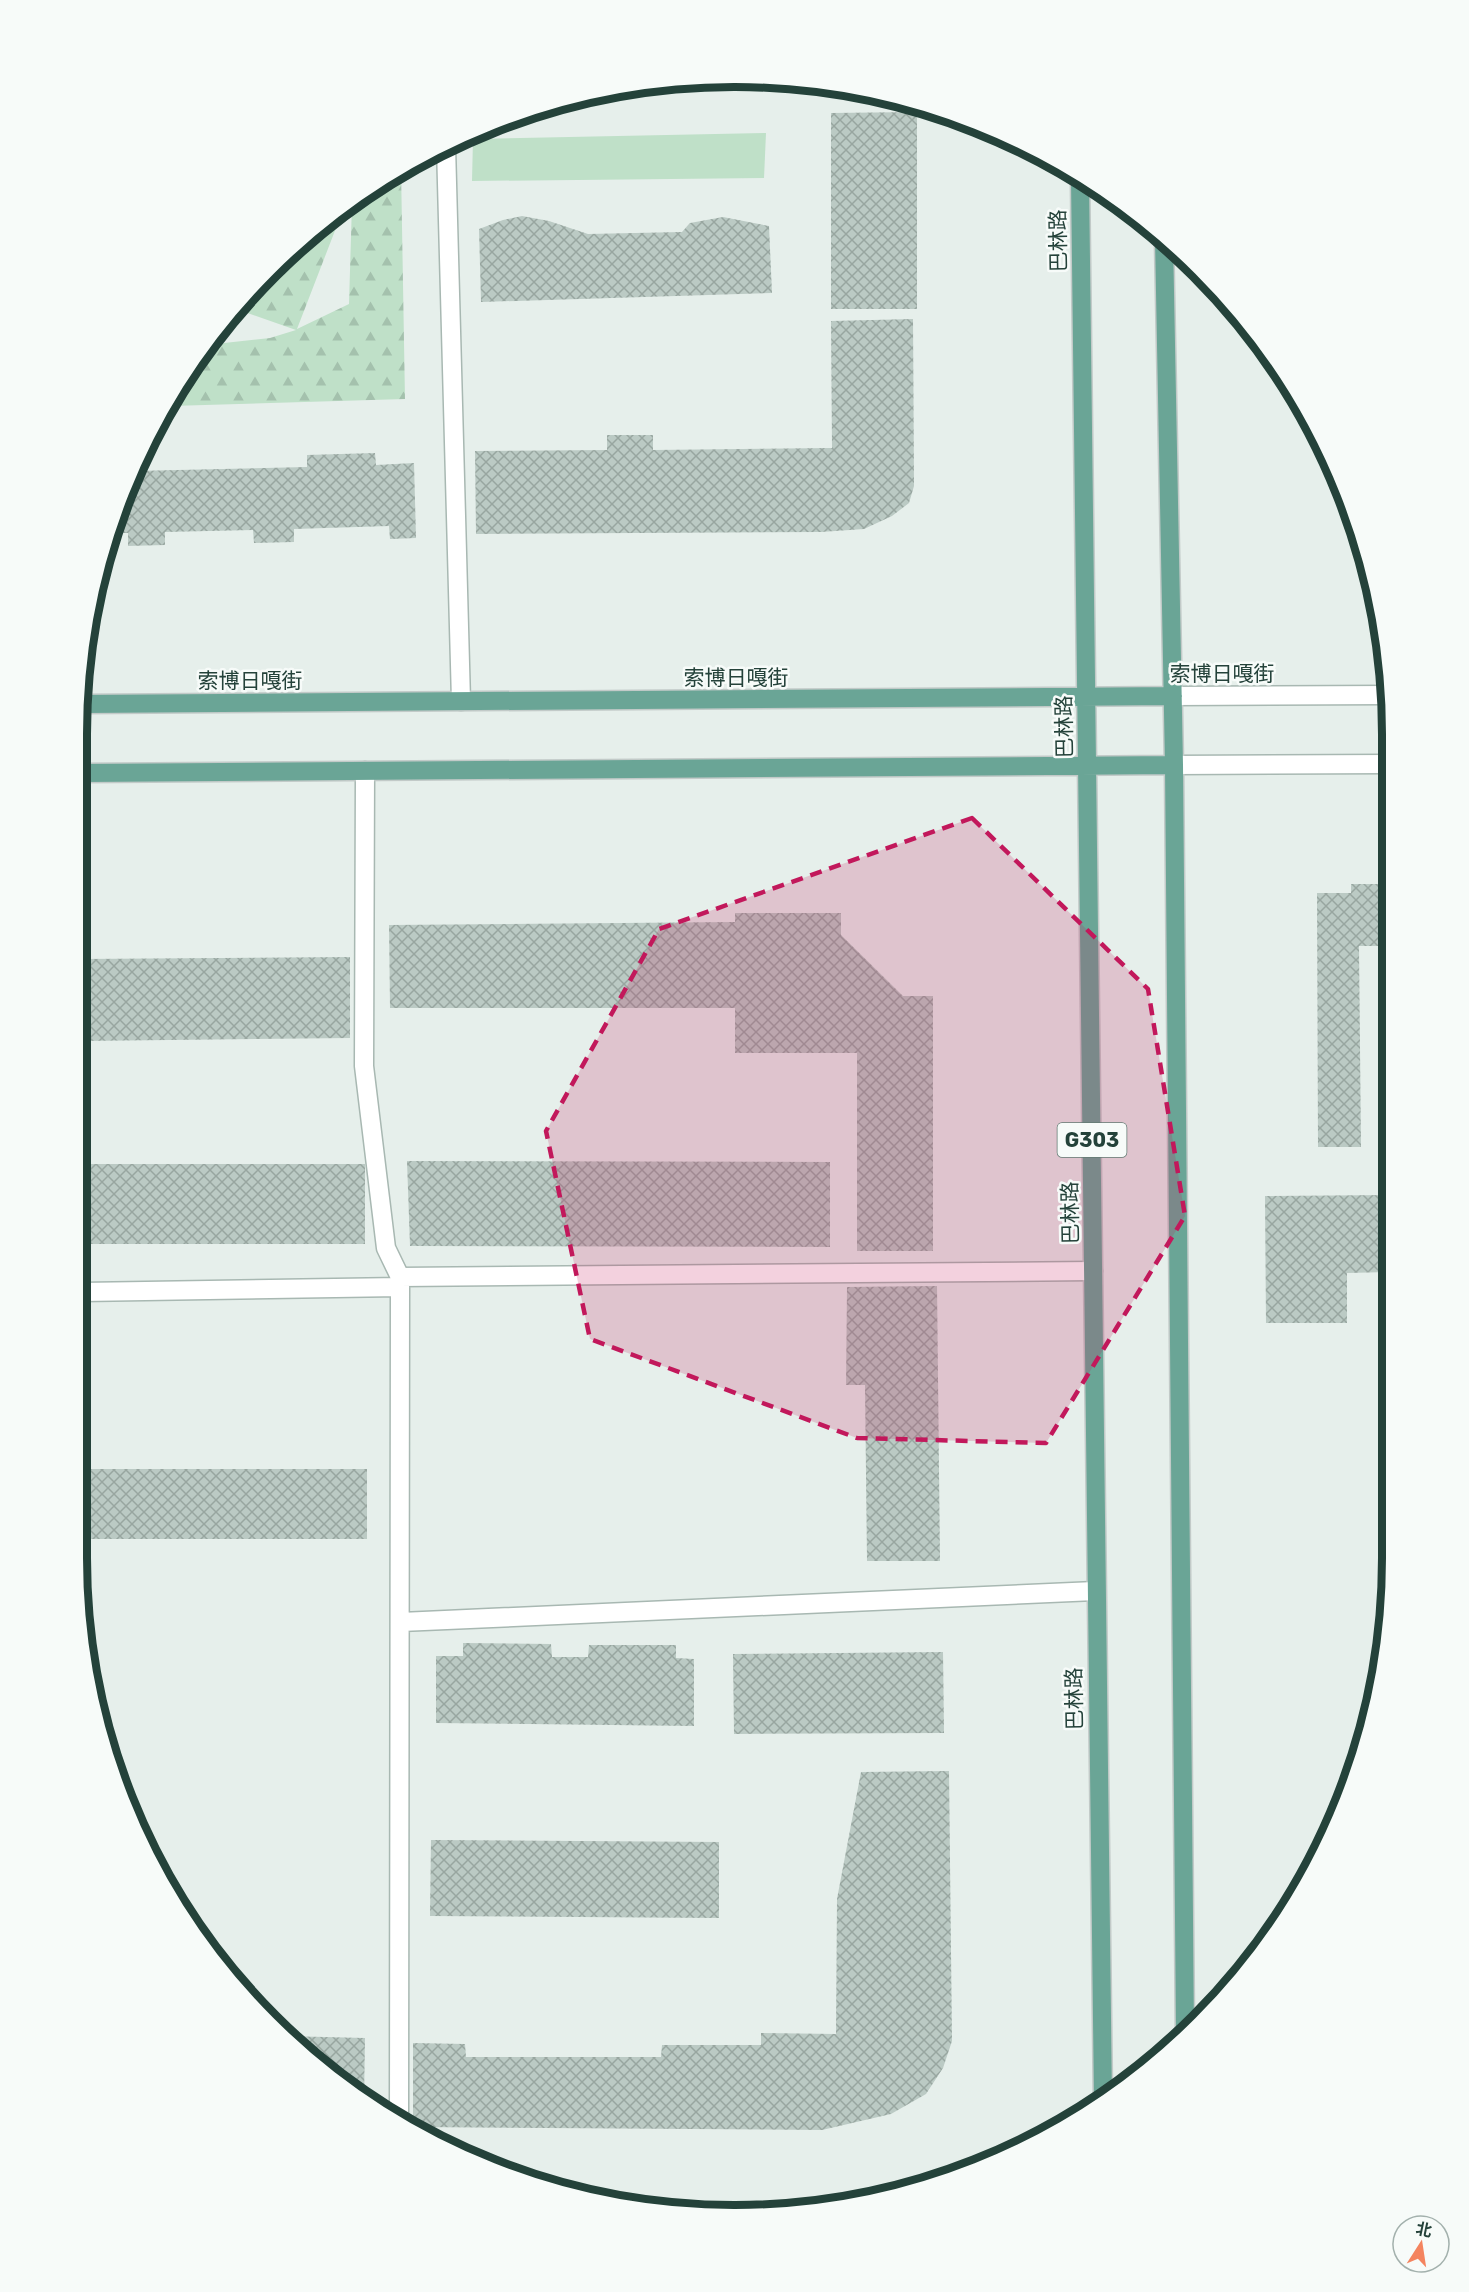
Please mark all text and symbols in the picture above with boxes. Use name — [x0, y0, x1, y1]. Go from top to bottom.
street label: 巴林路 — [1045, 209, 1071, 273]
street label: 索博日嘎街 — [1170, 661, 1275, 686]
street label: 索博日嘎街 — [684, 665, 789, 690]
street label: 索博日嘎街 — [198, 668, 303, 693]
street label: 巴林路 — [1051, 695, 1077, 759]
road number: G303 — [1058, 1123, 1126, 1157]
street label: 巴林路 — [1057, 1181, 1083, 1245]
street label: 巴林路 — [1061, 1667, 1087, 1731]
north arrow — [1391, 2214, 1451, 2274]
text: 北 — [1414, 2219, 1434, 2241]

